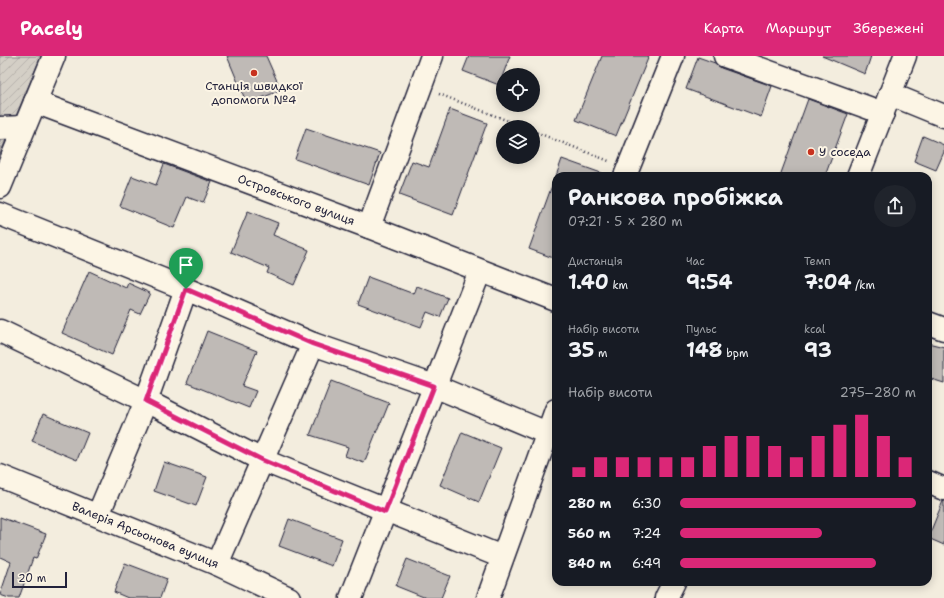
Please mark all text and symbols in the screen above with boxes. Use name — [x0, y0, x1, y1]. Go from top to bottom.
text: Pacely — [20, 16, 83, 41]
text: Карта — [704, 19, 744, 37]
text: Маршрут — [766, 19, 831, 37]
text: Збережені — [853, 19, 924, 37]
marker: Станція швидкої допомоги №4 — [249, 68, 259, 78]
map controls — [496, 68, 540, 164]
button: locate — [496, 68, 540, 112]
place label: Станція швидкої допомоги №4 — [205, 78, 303, 108]
button: layers — [496, 120, 540, 164]
place label: У соседа — [819, 144, 871, 160]
marker: У соседа — [806, 147, 816, 157]
street label: Островського вулиця — [235, 171, 357, 229]
text: Ранкова пробіжка — [568, 183, 783, 212]
button: share — [874, 185, 916, 227]
text: 07:21 · 5 × 280 m — [568, 213, 683, 230]
pin — [169, 248, 203, 289]
icon: arrive — [175, 254, 197, 276]
text: Дистанція — [568, 254, 623, 269]
text: Час — [686, 254, 705, 269]
text: Темп — [804, 254, 831, 269]
text: 1.40 — [568, 269, 609, 295]
text: 9:54 — [686, 269, 732, 295]
text: 7:04 — [804, 269, 852, 295]
text: km — [609, 278, 628, 293]
text: /km — [852, 278, 875, 293]
text: Набір висоти — [568, 322, 640, 337]
text: Пульс — [686, 322, 717, 337]
text: kcal — [804, 322, 825, 337]
text: 35 — [568, 337, 594, 363]
text: 148 — [686, 337, 723, 363]
text: 93 — [804, 337, 832, 363]
text: m — [594, 346, 608, 361]
text: bpm — [723, 346, 748, 361]
text: Набір висоти — [568, 384, 653, 401]
text: 275–280 m — [840, 384, 916, 401]
text: 280 m — [568, 495, 611, 512]
text: 6:30 — [632, 495, 661, 512]
street label: Валерія Арсьонова вулиця — [70, 498, 221, 572]
text: 560 m — [568, 525, 611, 542]
text: 7:24 — [632, 525, 661, 542]
text: 840 m — [568, 555, 611, 572]
text: 6:49 — [632, 555, 661, 572]
scale bar — [12, 570, 67, 589]
text: 20 m — [18, 571, 46, 586]

